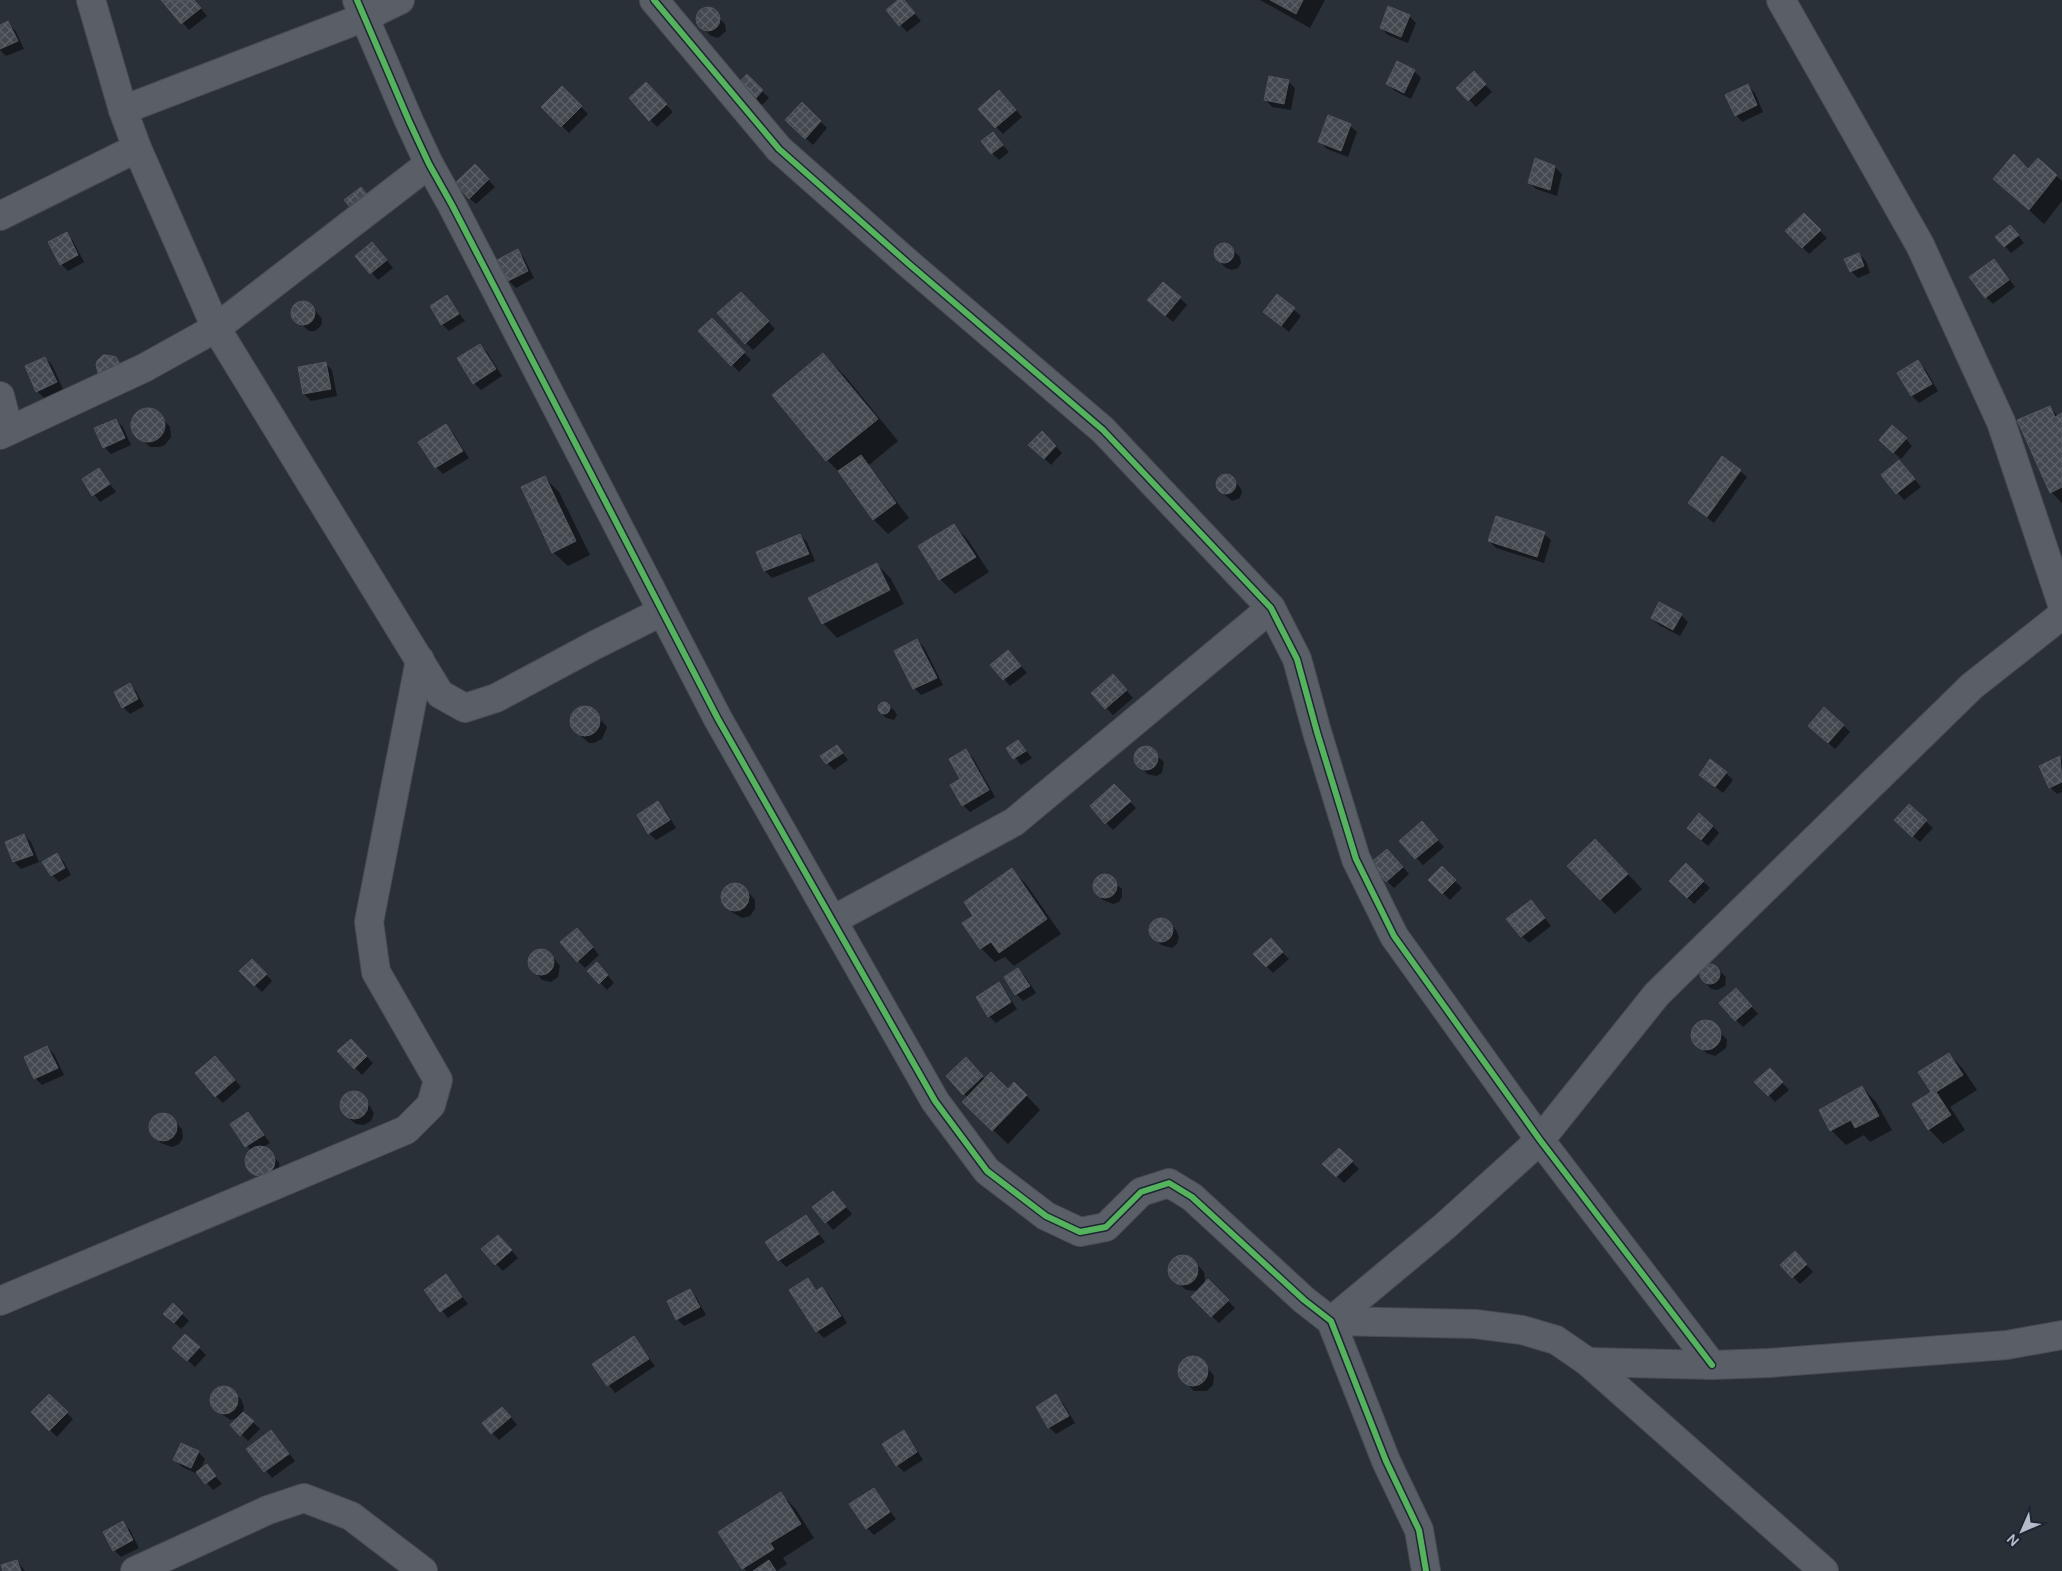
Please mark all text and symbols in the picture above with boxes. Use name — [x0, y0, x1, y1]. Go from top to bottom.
north arrow — [1997, 1506, 2047, 1556]
text: N — [2003, 1530, 2023, 1550]

